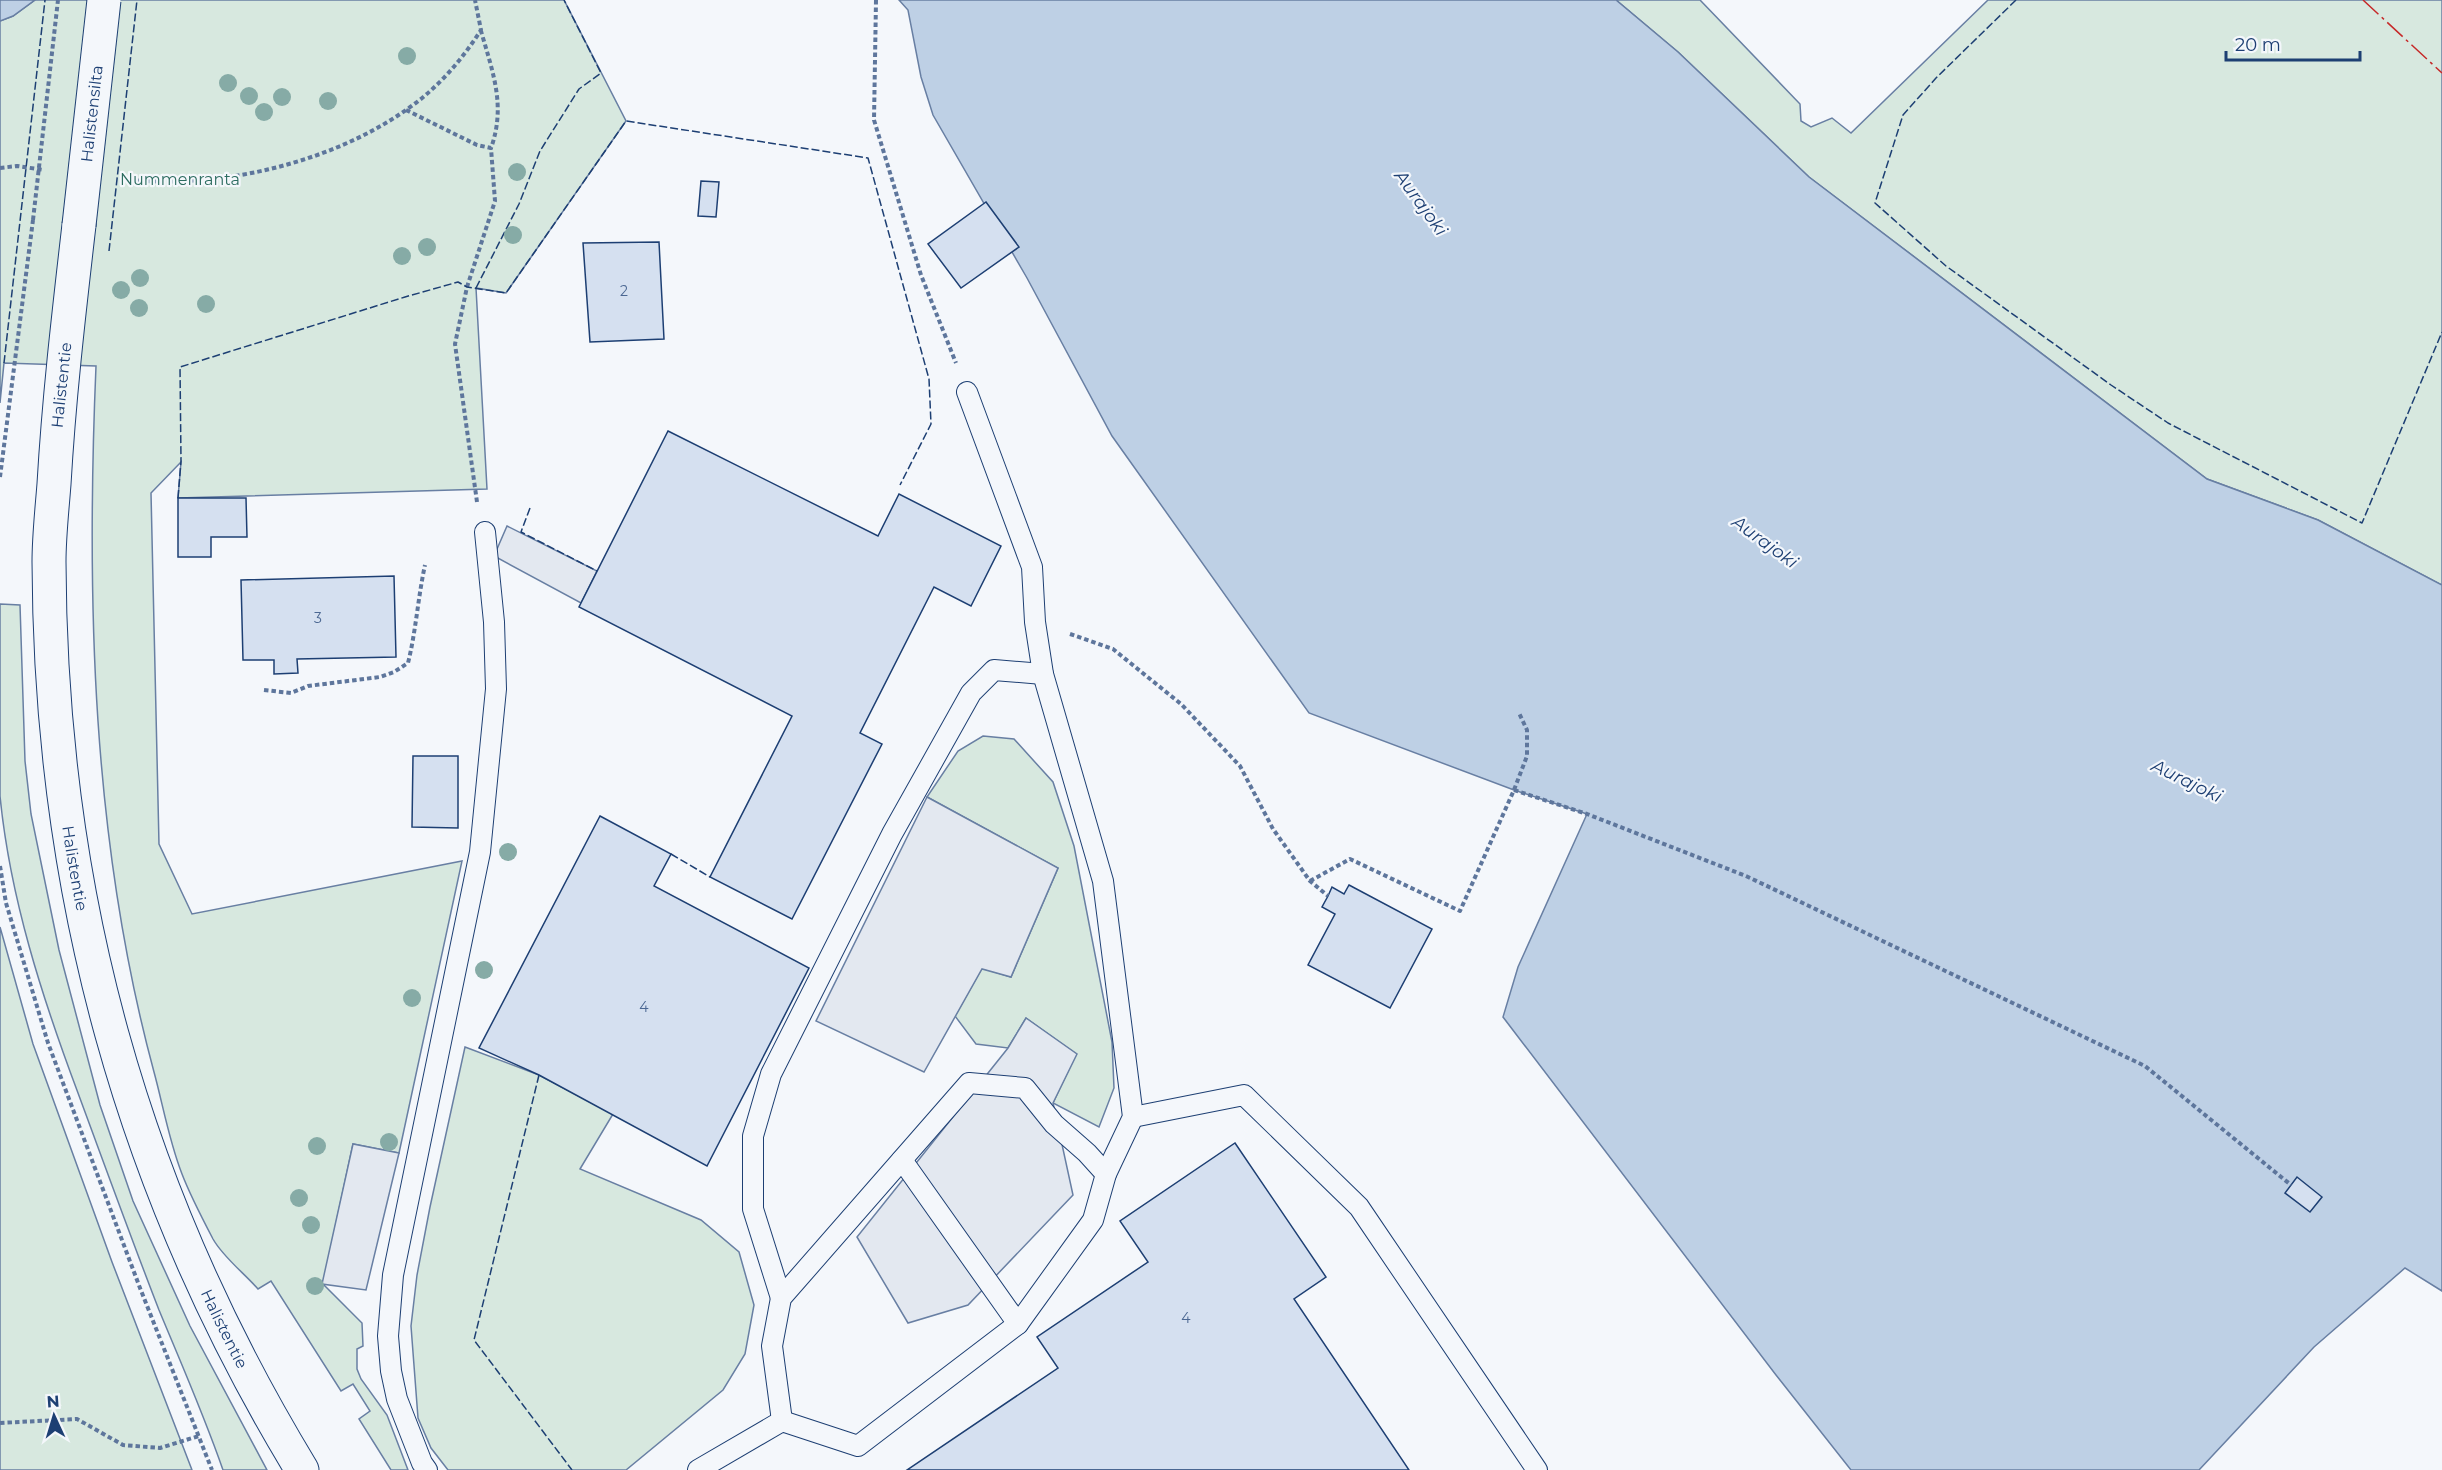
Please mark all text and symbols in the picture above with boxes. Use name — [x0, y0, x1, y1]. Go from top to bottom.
scale bar — [2226, 24, 2360, 62]
text: 20 m — [2235, 34, 2281, 56]
street label: Halistensilta — [77, 64, 107, 163]
water label: Aurajoki — [1389, 165, 1452, 240]
park label: Nummenranta — [120, 170, 240, 189]
house number: 2 — [620, 282, 628, 300]
street label: Halistentie — [48, 341, 75, 429]
water label: Aurajoki — [1727, 510, 1802, 573]
house number: 3 — [314, 609, 322, 627]
water label: Aurajoki — [2147, 754, 2226, 808]
street label: Halistentie — [58, 824, 91, 912]
house number: 4 — [639, 998, 649, 1016]
street label: Halistentie — [197, 1286, 252, 1372]
house number: 4 — [1181, 1309, 1191, 1327]
north arrow — [24, 1386, 84, 1446]
text: N — [46, 1392, 60, 1411]

